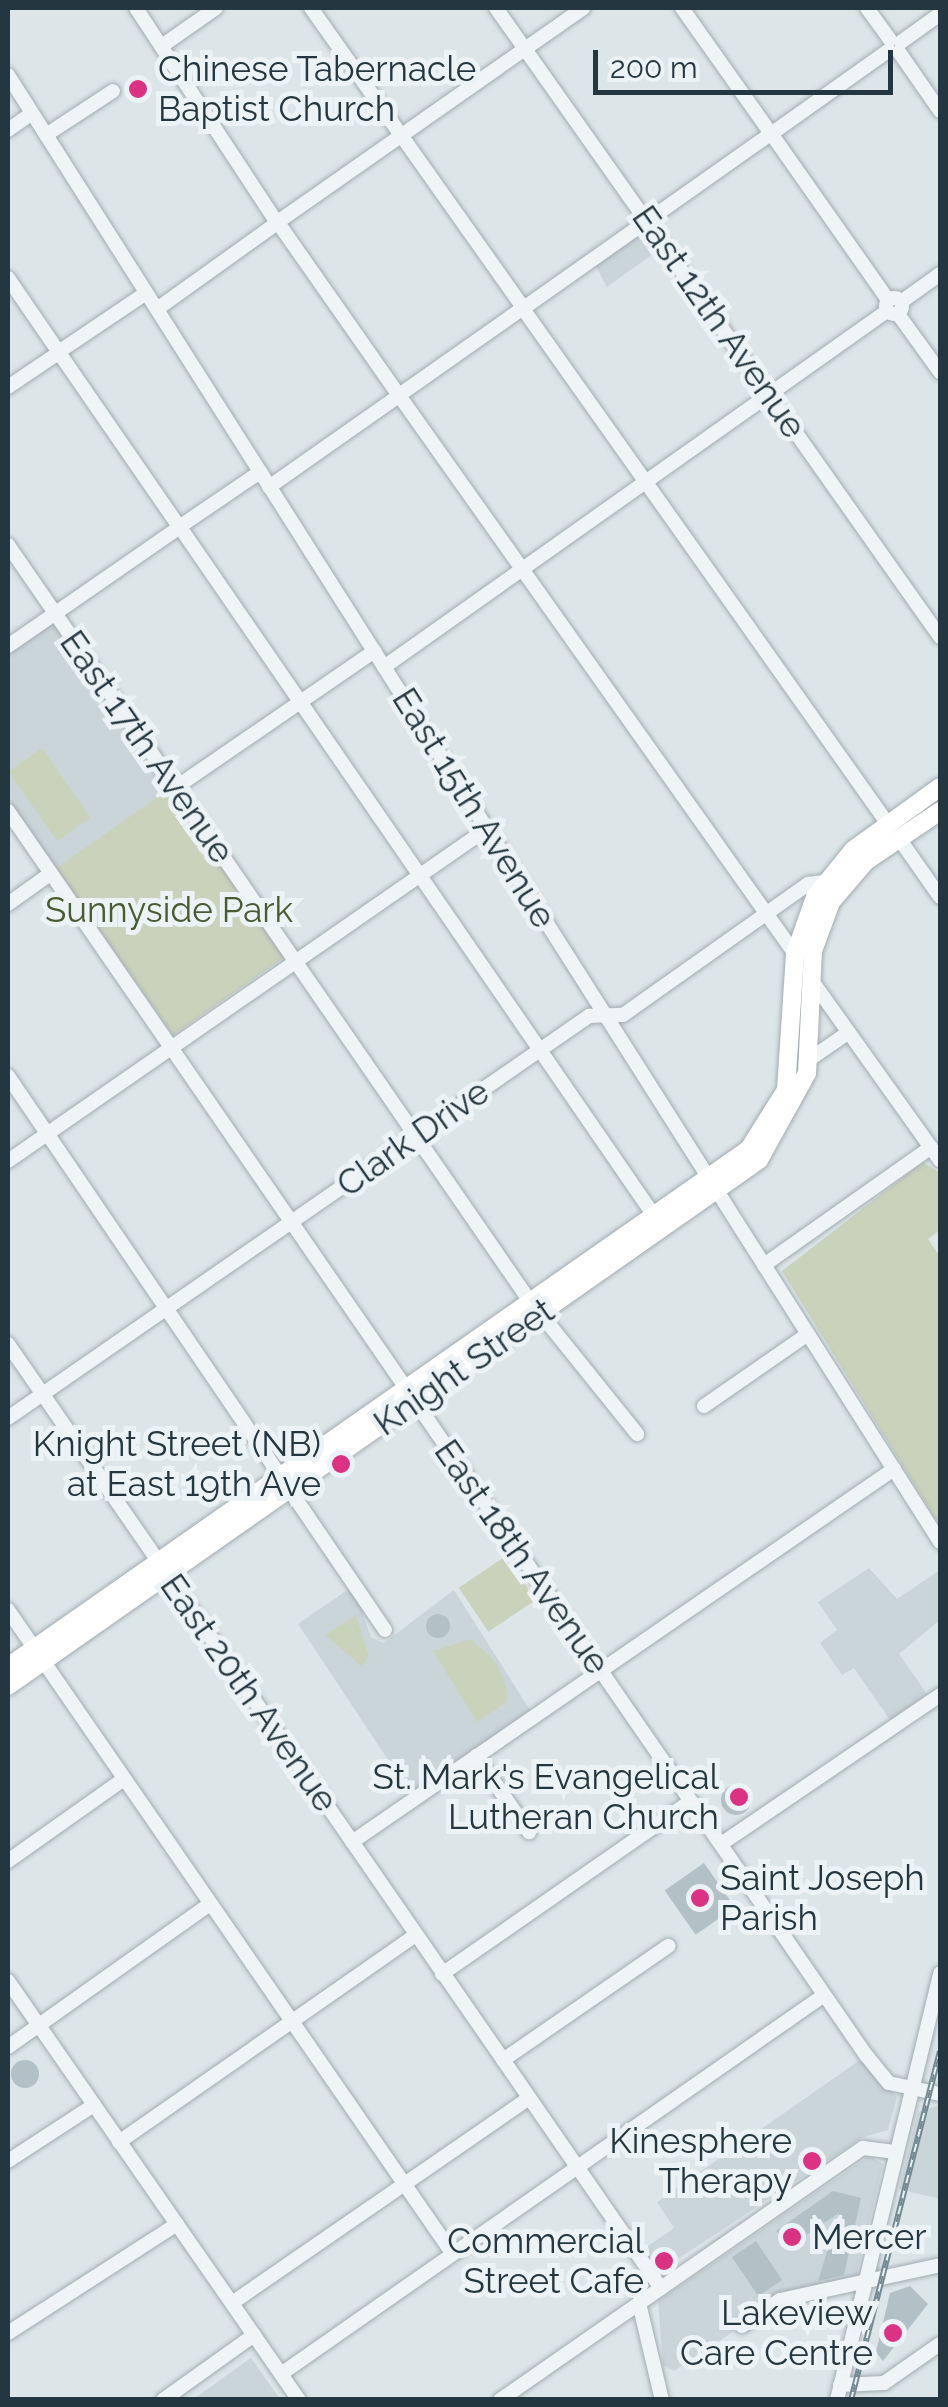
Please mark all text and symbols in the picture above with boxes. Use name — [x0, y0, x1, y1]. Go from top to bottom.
scale bar — [598, 30, 898, 92]
place label: Chinese Tabernacle Baptist Church — [158, 48, 477, 130]
text: 200 m — [610, 50, 698, 85]
marker: Chinese Tabernacle Baptist Church — [127, 78, 149, 100]
street label: East 12th Avenue — [623, 197, 815, 447]
street label: East 17th Avenue — [51, 622, 243, 872]
street label: East 15th Avenue — [383, 680, 565, 936]
park label: Sunnyside Park — [45, 889, 293, 931]
street label: Clark Drive — [329, 1070, 497, 1206]
street label: Knight Street — [366, 1290, 562, 1444]
place label: Knight Street (NB) at East 19th Ave — [33, 1423, 321, 1505]
street label: East 18th Avenue — [425, 1431, 619, 1683]
marker: Knight Street (NB) at East 19th Ave — [330, 1453, 352, 1475]
street label: East 20th Avenue — [151, 1566, 347, 1820]
place label: St. Mark's Evangelical Lutheran Church — [373, 1756, 719, 1838]
marker: St. Mark's Evangelical Lutheran Church — [728, 1786, 750, 1808]
place label: Saint Joseph Parish — [720, 1857, 926, 1939]
marker: Saint Joseph Parish — [689, 1887, 711, 1909]
place label: Kinesphere Therapy — [609, 2120, 792, 2202]
marker: Kinesphere Therapy — [801, 2150, 823, 2172]
place label: Mercer — [812, 2216, 927, 2258]
place label: Commercial Street Cafe — [447, 2220, 644, 2302]
marker: Mercer — [781, 2226, 803, 2248]
marker: Commercial Street Cafe — [653, 2250, 675, 2272]
place label: Lakeview Care Centre — [680, 2292, 873, 2374]
marker: Lakeview Care Centre — [882, 2322, 904, 2344]

